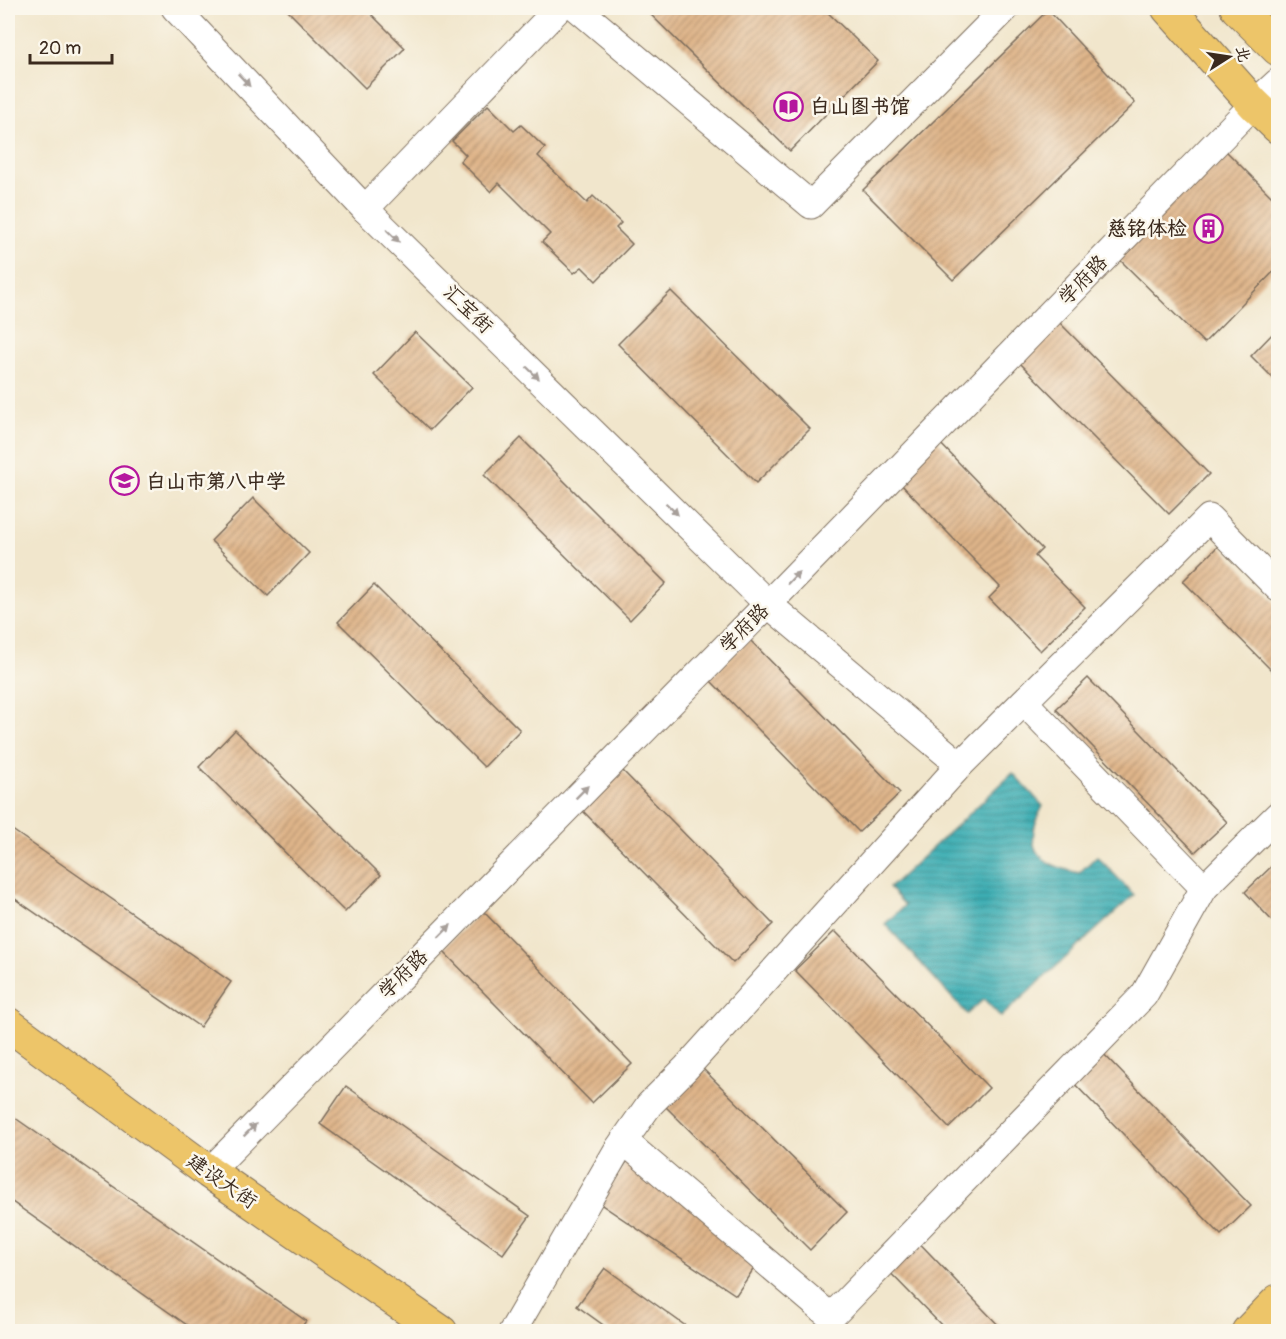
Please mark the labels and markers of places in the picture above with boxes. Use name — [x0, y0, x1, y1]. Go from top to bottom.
library icon: 白山图书馆 — [773, 90, 805, 122]
place label: 白山图书馆 — [810, 94, 910, 119]
building icon: 慈铭体检 — [1192, 212, 1224, 244]
place label: 慈铭体检 — [1107, 216, 1187, 241]
school or university icon: 白山市第八中学 — [109, 465, 141, 497]
place label: 白山市第八中学 — [146, 469, 286, 494]

